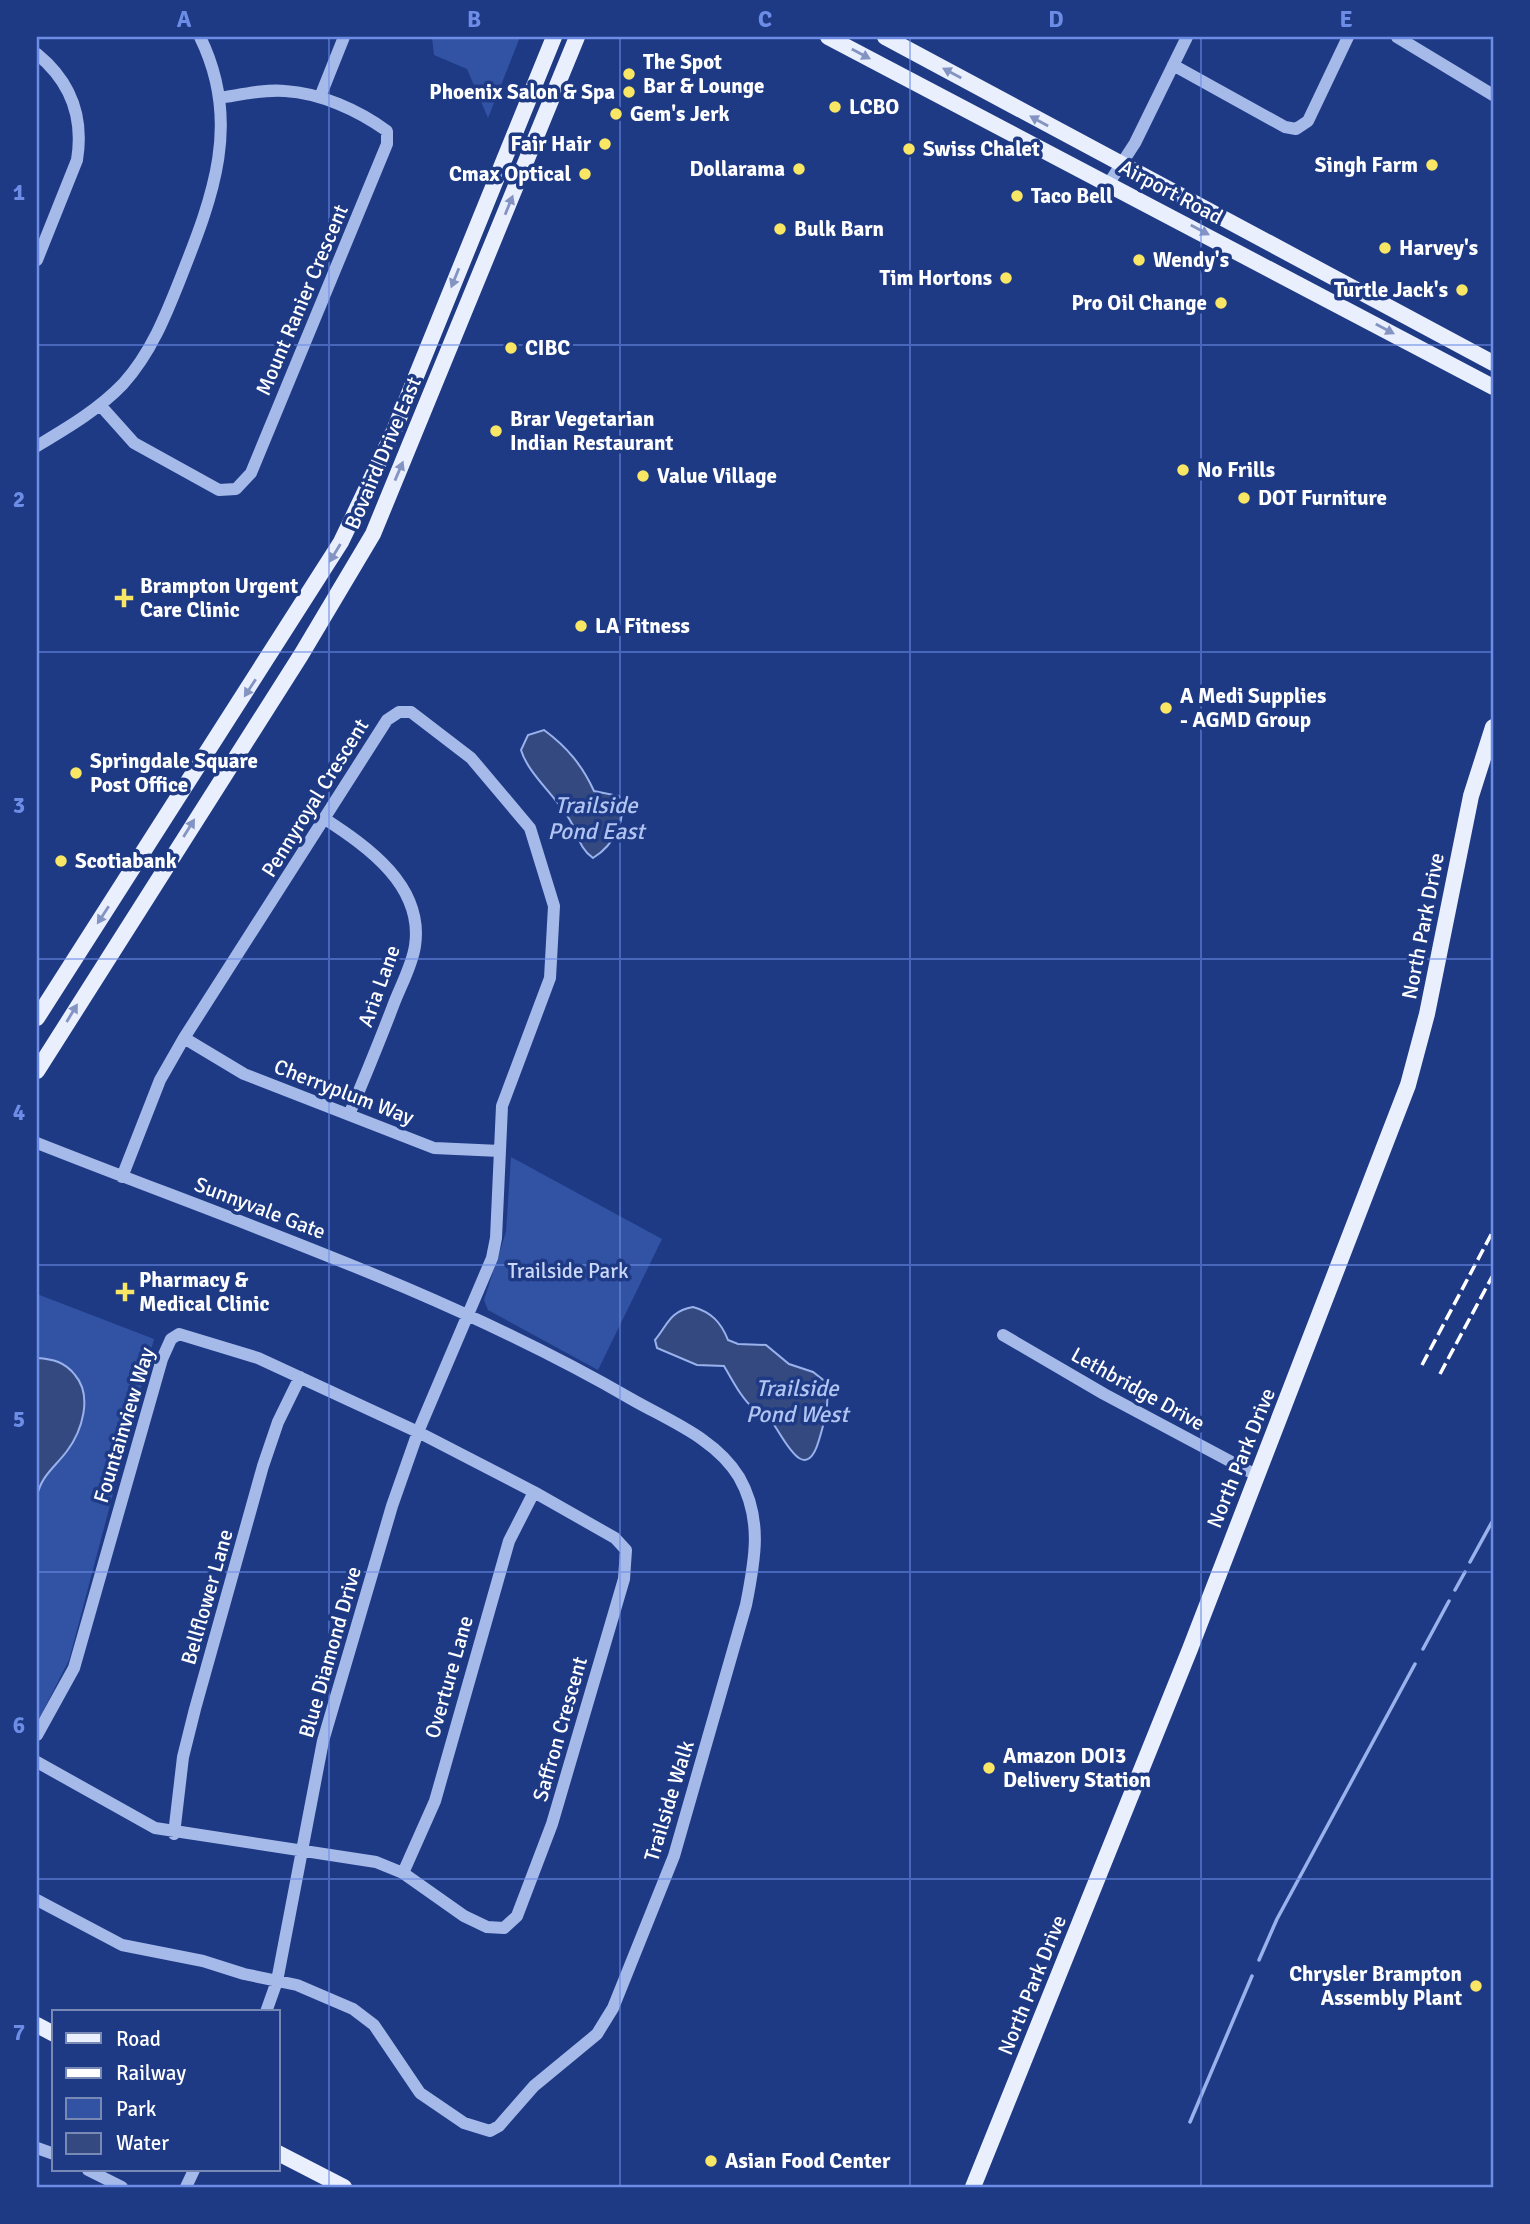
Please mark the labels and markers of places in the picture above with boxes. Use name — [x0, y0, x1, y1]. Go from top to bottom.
place label: The Spot Bar & Lounge — [643, 49, 764, 99]
marker: The Spot Bar & Lounge — [621, 66, 637, 82]
place label: Phoenix Salon & Spa — [429, 79, 615, 105]
marker: Phoenix Salon & Spa — [621, 84, 637, 100]
place label: LCBO — [849, 94, 899, 120]
marker: LCBO — [827, 99, 843, 115]
place label: Gem's Jerk — [630, 101, 730, 127]
marker: Gem's Jerk — [608, 106, 624, 122]
place label: Fair Hair — [511, 131, 592, 157]
marker: Fair Hair — [597, 136, 613, 152]
place label: Swiss Chalet — [923, 136, 1040, 162]
marker: Swiss Chalet — [901, 141, 917, 157]
place label: Singh Farm — [1315, 152, 1418, 178]
place label: Dollarama — [690, 156, 785, 182]
marker: Singh Farm — [1424, 157, 1440, 173]
place label: Cmax Optical — [449, 161, 571, 187]
marker: Dollarama — [791, 161, 807, 177]
marker: Cmax Optical — [577, 166, 593, 182]
place label: Taco Bell — [1031, 183, 1113, 209]
marker: Taco Bell — [1009, 188, 1025, 204]
place label: Bulk Barn — [794, 216, 884, 242]
marker: Bulk Barn — [772, 221, 788, 237]
place label: Harvey's — [1399, 235, 1478, 261]
marker: Harvey's — [1377, 240, 1393, 256]
place label: Wendy's — [1153, 247, 1229, 273]
marker: Wendy's — [1131, 252, 1147, 268]
place label: Tim Hortons — [879, 265, 992, 291]
marker: Tim Hortons — [998, 270, 1014, 286]
place label: Turtle Jack's — [1334, 277, 1448, 303]
marker: Turtle Jack's — [1454, 282, 1470, 298]
place label: Pro Oil Change — [1072, 290, 1207, 316]
marker: Pro Oil Change — [1213, 295, 1229, 311]
place label: CIBC — [525, 335, 570, 361]
marker: CIBC — [503, 340, 519, 356]
place label: Brar Vegetarian Indian Restaurant — [510, 406, 673, 456]
marker: Brar Vegetarian Indian Restaurant — [488, 423, 504, 439]
place label: No Frills — [1197, 457, 1275, 483]
marker: No Frills — [1175, 462, 1191, 478]
place label: Value Village — [657, 463, 777, 489]
marker: Value Village — [635, 468, 651, 484]
place label: DOT Furniture — [1258, 485, 1387, 511]
marker: DOT Furniture — [1236, 490, 1252, 506]
place label: Brampton Urgent Care Clinic — [140, 573, 298, 623]
marker: Brampton Urgent Care Clinic — [114, 588, 134, 608]
place label: LA Fitness — [595, 613, 690, 639]
marker: LA Fitness — [573, 618, 589, 634]
place label: A Medi Supplies - AGMD Group — [1180, 683, 1326, 733]
marker: A Medi Supplies - AGMD Group — [1158, 700, 1174, 716]
place label: Springdale Square Post Office — [90, 748, 258, 798]
marker: Springdale Square Post Office — [68, 765, 84, 781]
place label: Scotiabank — [75, 848, 177, 874]
marker: Scotiabank — [53, 853, 69, 869]
place label: Pharmacy & Medical Clinic — [139, 1267, 270, 1317]
marker: Pharmacy & Medical Clinic — [117, 1284, 133, 1300]
place label: Amazon DOI3 Delivery Station — [1003, 1743, 1151, 1793]
marker: Amazon DOI3 Delivery Station — [981, 1760, 997, 1776]
place label: Chrysler Brampton Assembly Plant — [1289, 1961, 1462, 2011]
marker: Chrysler Brampton Assembly Plant — [1468, 1978, 1484, 1994]
place label: Asian Food Center — [725, 2148, 891, 2174]
marker: Asian Food Center — [703, 2153, 719, 2169]

